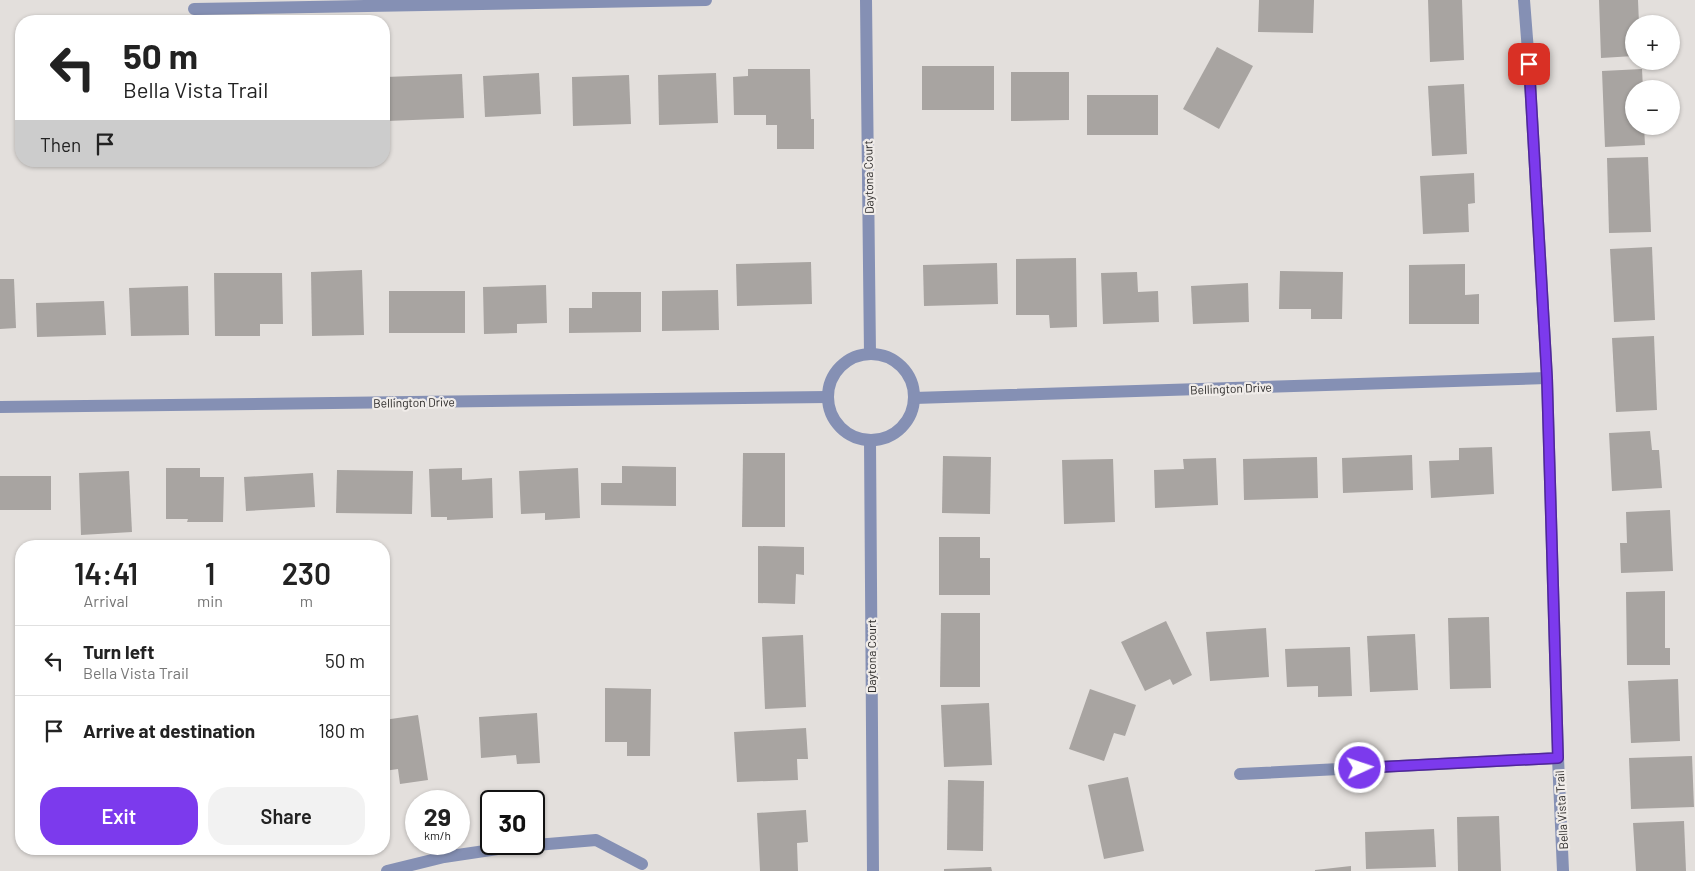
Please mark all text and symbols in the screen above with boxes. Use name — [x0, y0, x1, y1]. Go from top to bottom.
map controls — [1625, 15, 1680, 135]
button: + — [1625, 15, 1680, 70]
text: 50 m — [123, 34, 198, 76]
icon: left — [40, 35, 105, 100]
pin — [1508, 43, 1550, 85]
icon: arrive — [1515, 50, 1543, 78]
text: Bella Vista Trail — [123, 76, 268, 102]
button: − — [1625, 80, 1680, 135]
icon: arrive — [91, 130, 119, 158]
text: Then — [40, 133, 81, 156]
street label: Daytona Court — [860, 140, 876, 214]
street label: Bellington Drive — [1190, 380, 1272, 396]
street label: Bellington Drive — [373, 394, 455, 410]
text: 14:41 — [74, 555, 138, 591]
text: 1 — [205, 555, 215, 591]
text: 230 — [282, 555, 331, 591]
text: Arrival — [84, 591, 128, 610]
text: min — [197, 591, 223, 610]
text: m — [300, 591, 313, 610]
street label: Daytona Court — [864, 619, 878, 693]
text: Turn left — [83, 640, 154, 663]
icon: left — [40, 647, 68, 675]
text: 50 m — [325, 649, 365, 672]
text: Bella Vista Trail — [83, 663, 189, 682]
icon: arrive — [40, 717, 68, 745]
text: Arrive at destination — [83, 719, 255, 742]
text: 180 m — [318, 719, 365, 742]
position arrow — [1333, 741, 1385, 793]
street label: Bella Vista Trail — [1552, 770, 1570, 850]
button: Exit — [40, 787, 198, 845]
button: Share — [208, 787, 365, 845]
speed limit sign: 30 — [480, 790, 545, 855]
text: 29 — [424, 801, 451, 831]
text: km/h — [424, 828, 451, 842]

